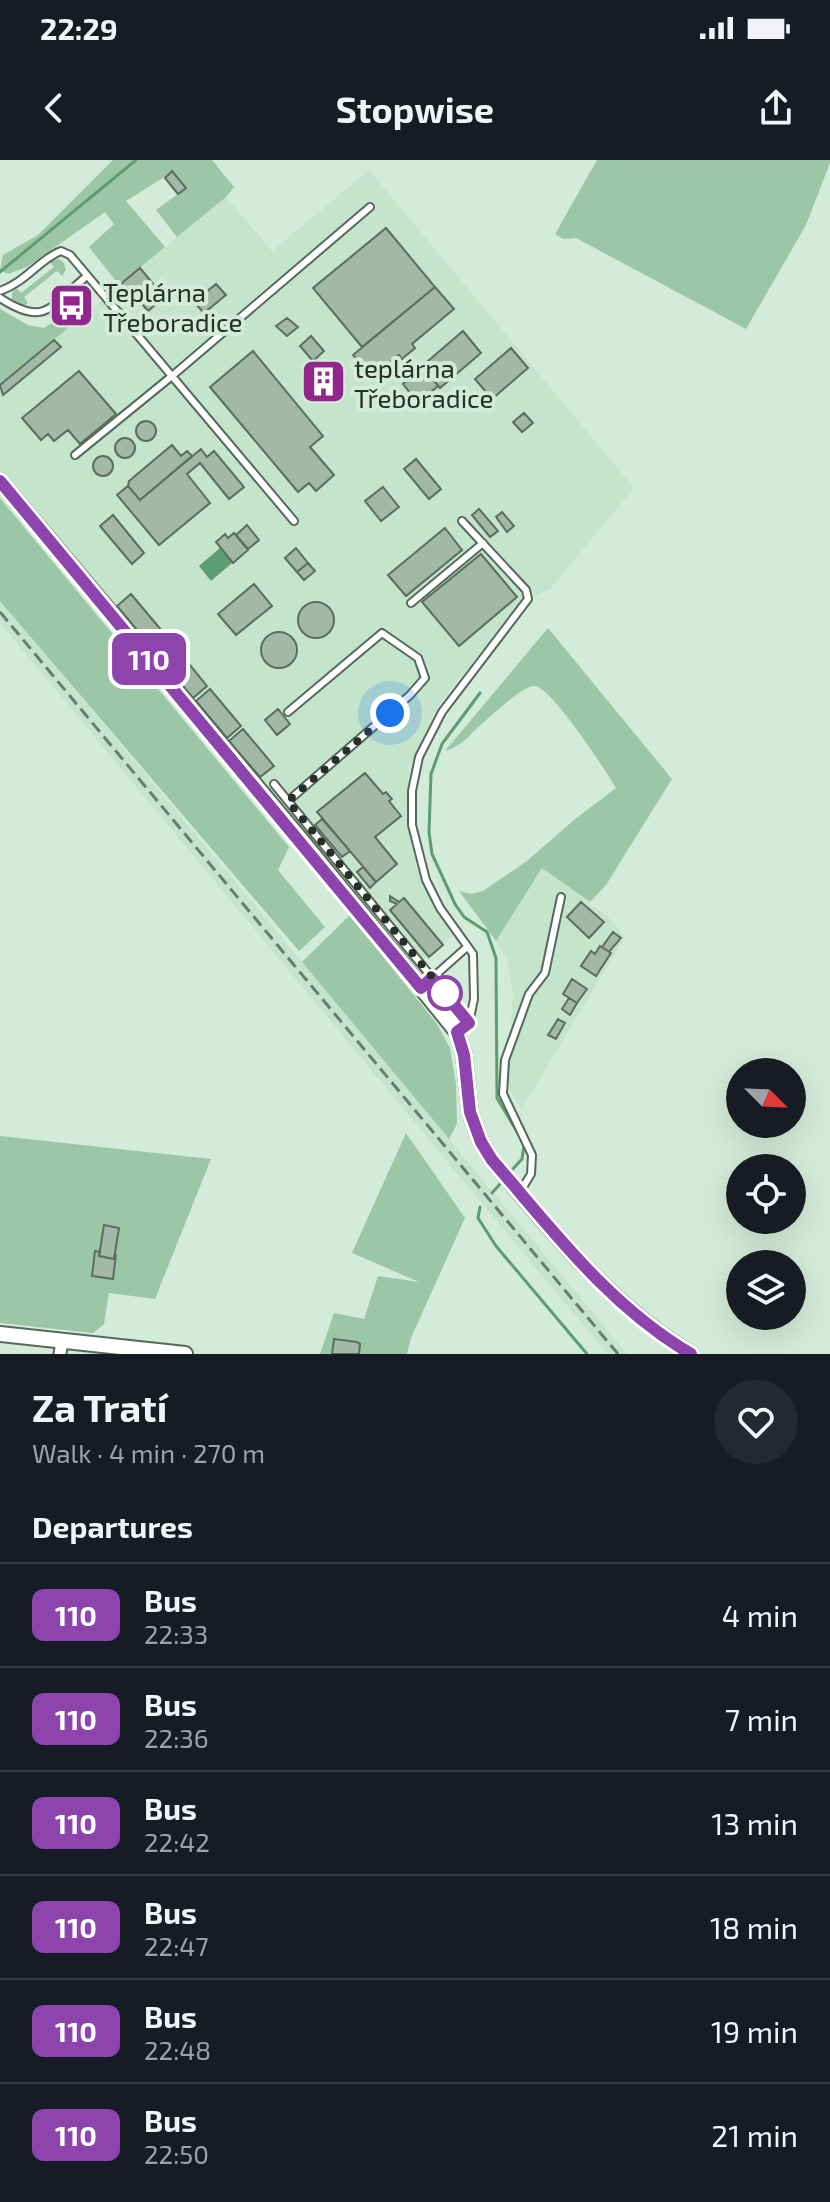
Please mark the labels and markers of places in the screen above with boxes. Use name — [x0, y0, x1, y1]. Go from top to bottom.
place label: Teplárna Třeboradice — [103, 276, 243, 337]
bus stop icon: Teplárna Třeboradice — [48, 282, 96, 330]
place label: teplárna Třeboradice — [354, 352, 494, 413]
building icon: teplárna Třeboradice — [299, 358, 347, 406]
unlabelled marker — [428, 976, 462, 1010]

